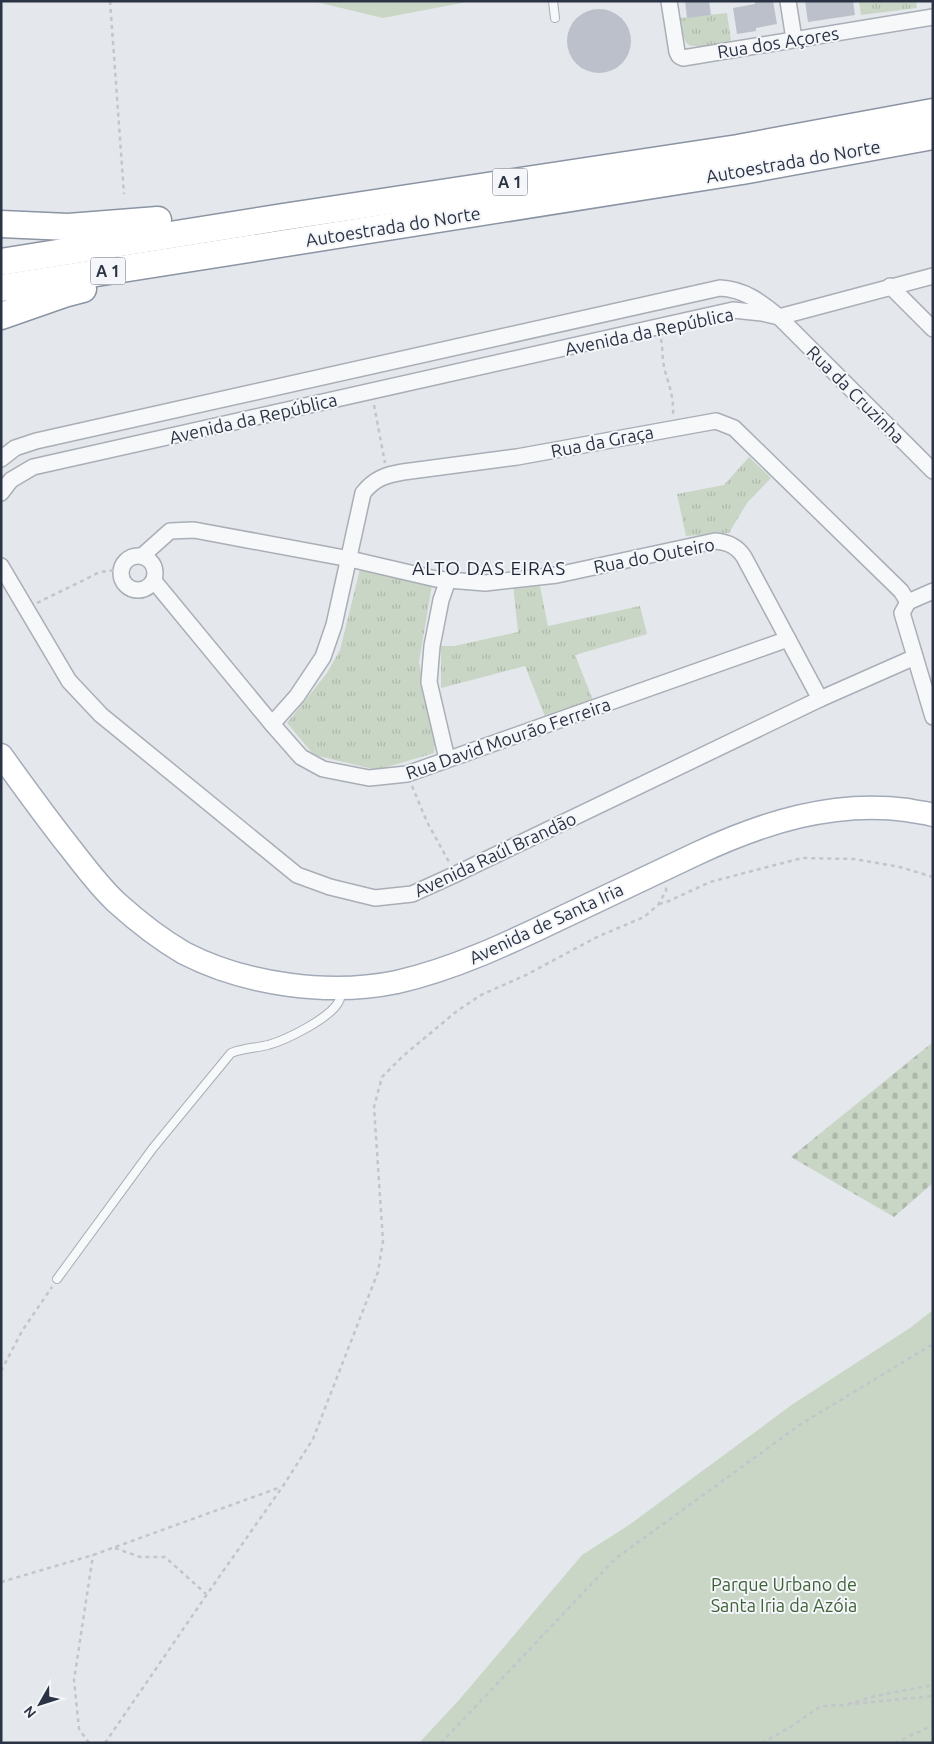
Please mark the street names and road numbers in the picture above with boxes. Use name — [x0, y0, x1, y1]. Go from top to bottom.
street label: Rua dos Açores — [716, 22, 840, 61]
street label: Autoestrada do Norte — [704, 136, 882, 186]
road number: A 1 — [492, 168, 528, 196]
street label: Autoestrada do Norte — [304, 202, 482, 250]
road number: A 1 — [90, 258, 126, 284]
street label: Avenida da República — [563, 303, 735, 359]
street label: Rua da Cruzinha — [803, 341, 909, 447]
street label: Avenida da República — [167, 389, 339, 447]
street label: Rua da Graça — [549, 421, 655, 461]
street label: Rua do Outeiro — [592, 533, 716, 577]
street label: Rua David Mourão Ferreira — [403, 694, 613, 782]
street label: Avenida Raúl Brandão — [411, 808, 579, 900]
street label: Avenida de Santa Iria — [466, 878, 626, 968]

